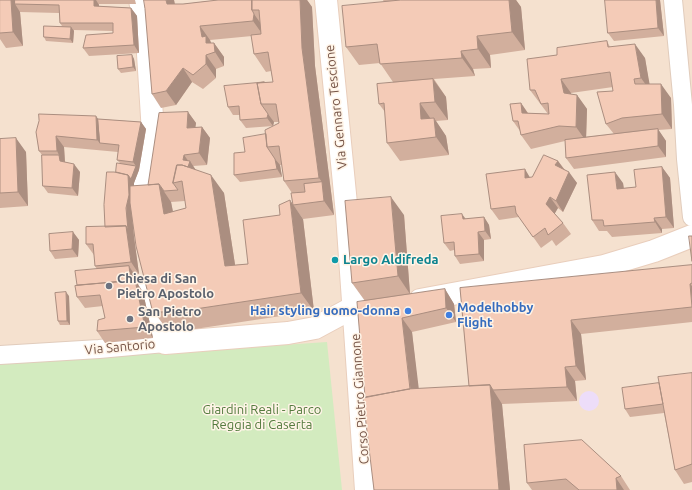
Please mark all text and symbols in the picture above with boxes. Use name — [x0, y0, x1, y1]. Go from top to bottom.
street label: Via Gennaro Tescione — [322, 44, 350, 170]
place label: Largo Aldifreda — [343, 252, 439, 268]
marker: Largo Aldifreda — [330, 255, 340, 265]
place label: Chiesa di San Pietro Apostolo — [117, 271, 214, 302]
marker: Chiesa di San Pietro Apostolo — [104, 281, 114, 291]
place label: Modelhobby Flight — [457, 300, 533, 331]
place label: Hair styling uomo-donna — [250, 303, 400, 319]
place label: San Pietro Apostolo — [138, 304, 201, 335]
marker: Hair styling uomo-donna — [403, 306, 413, 316]
marker: Modelhobby Flight — [444, 310, 454, 320]
marker: San Pietro Apostolo — [125, 314, 135, 324]
street label: Corso Pietro Giannone — [348, 333, 372, 465]
street label: Via Santorio — [84, 336, 156, 358]
park label: Giardini Reali - Parco Reggia di Caserta — [203, 402, 321, 433]

